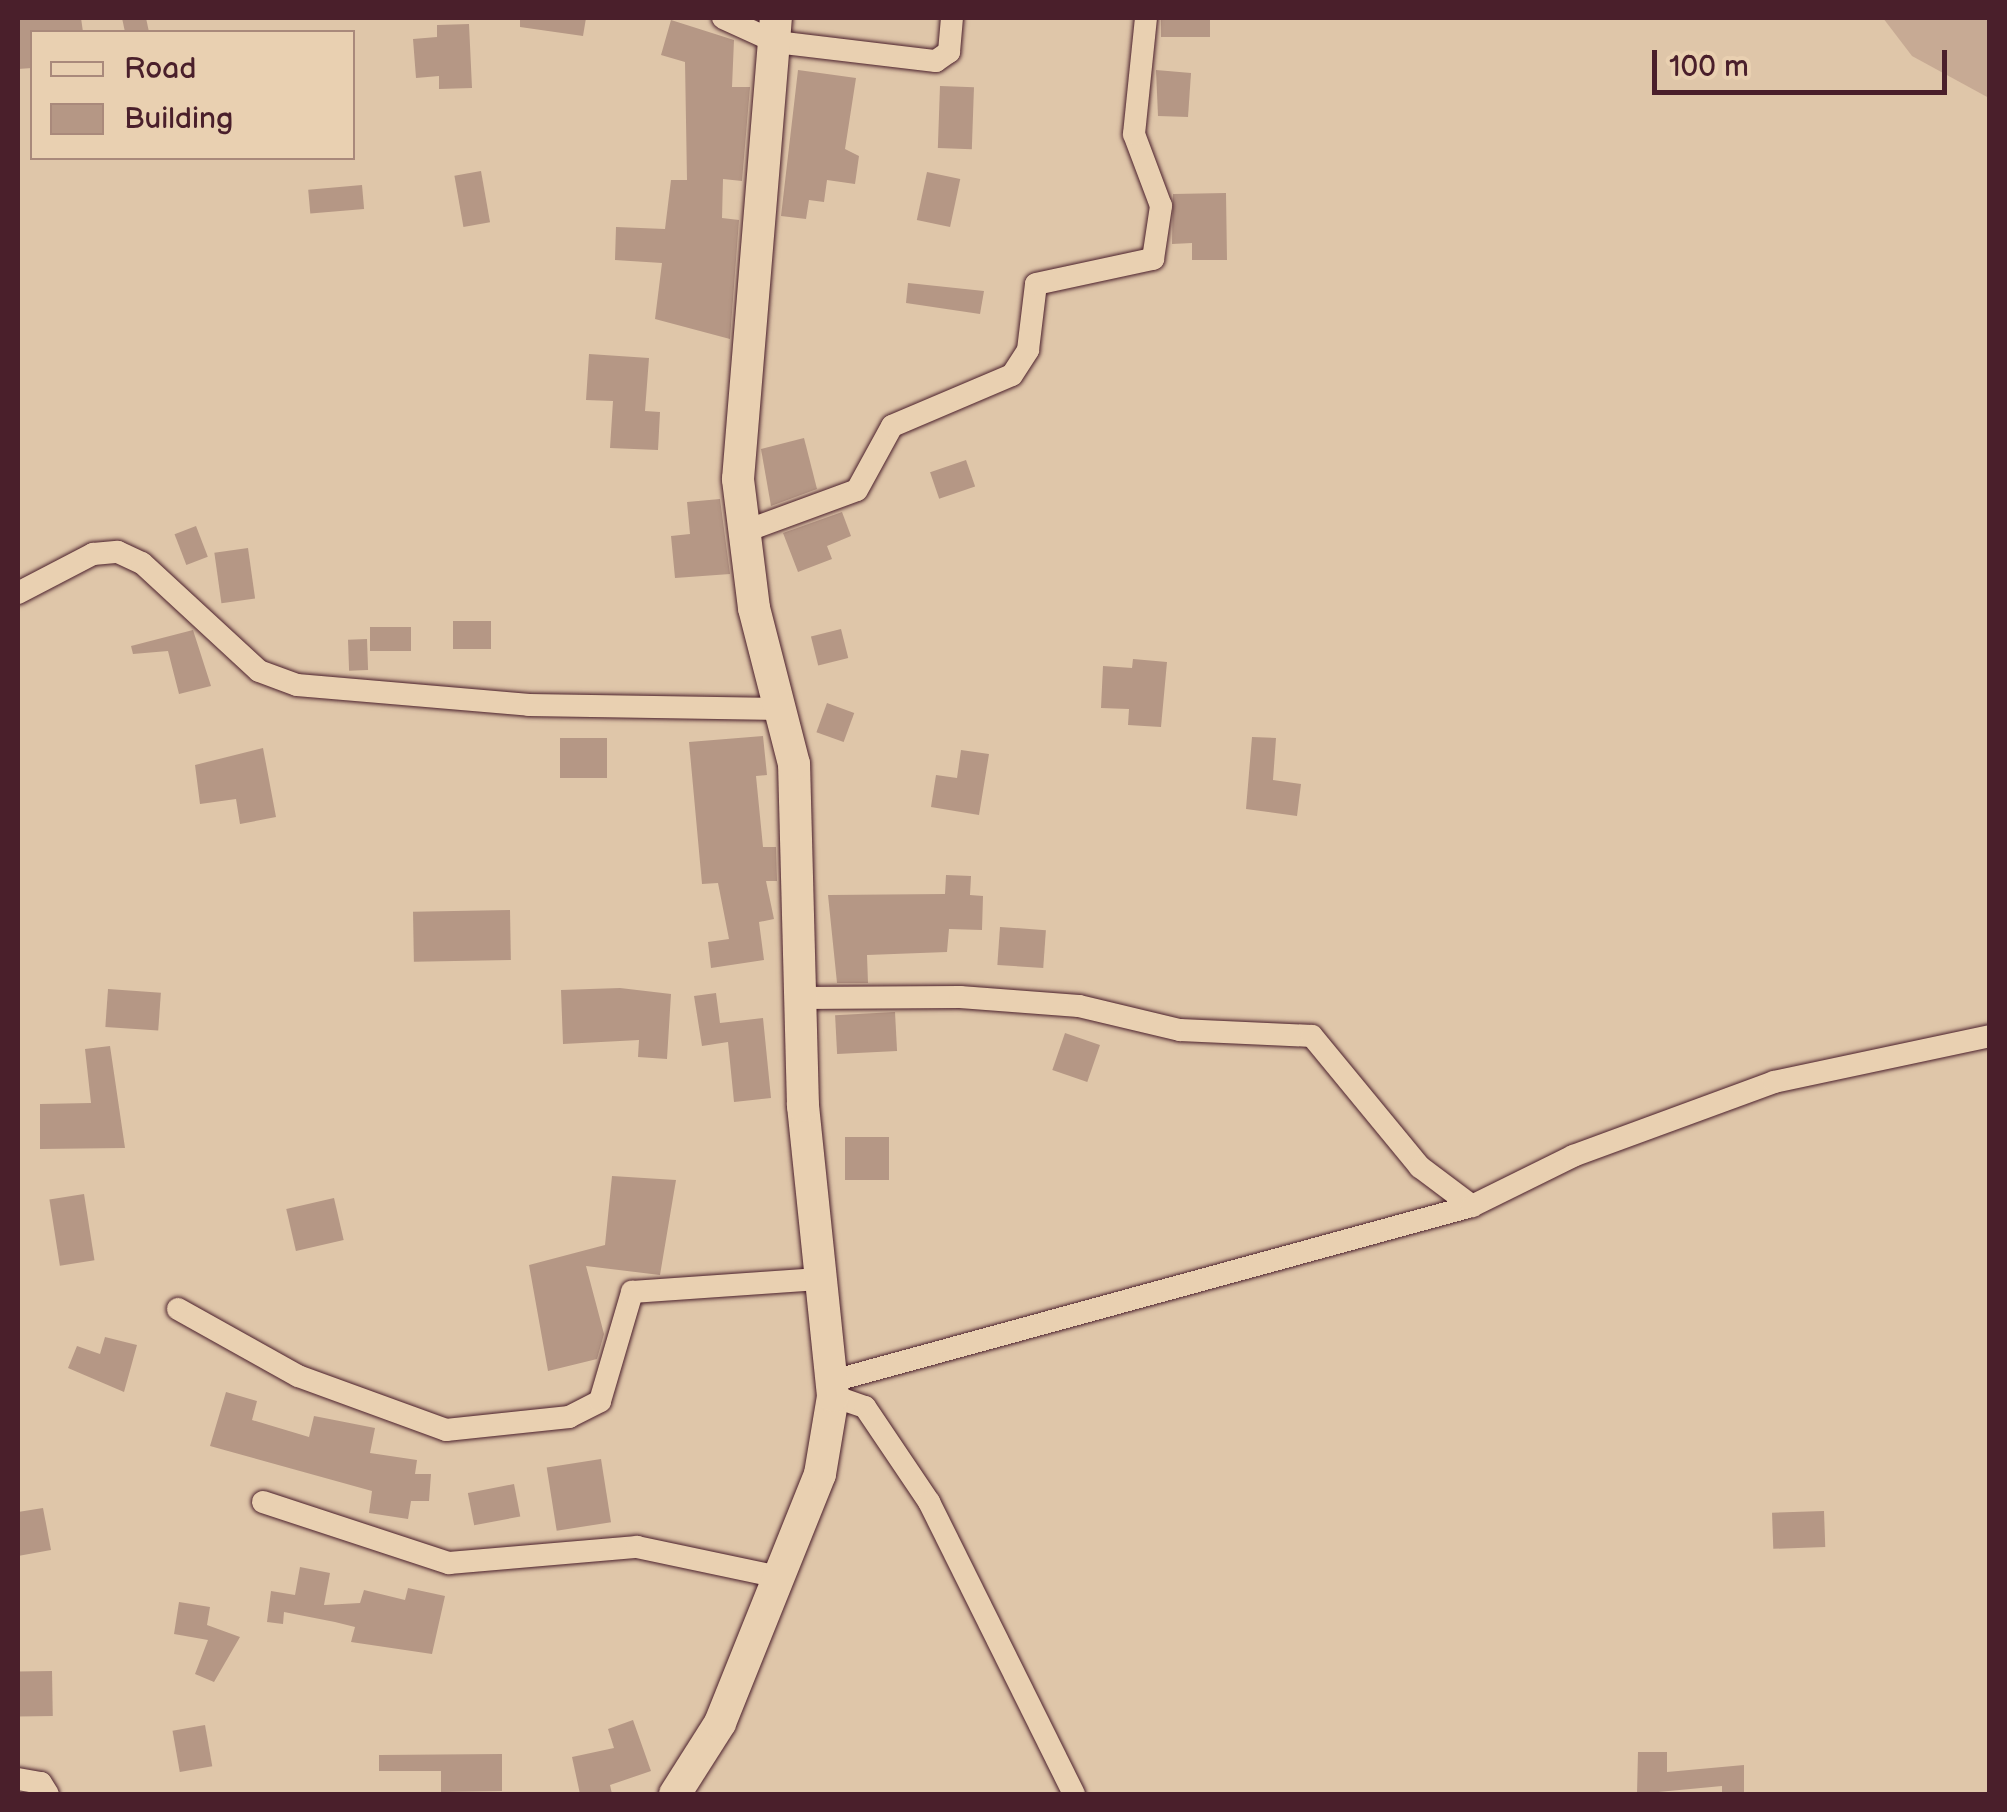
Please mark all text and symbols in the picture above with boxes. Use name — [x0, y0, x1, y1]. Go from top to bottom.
legend — [30, 30, 355, 160]
scale bar — [1657, 30, 1952, 92]
text: 100 m — [1669, 49, 1749, 85]
text: Road — [124, 51, 197, 87]
text: Building — [124, 101, 233, 137]

